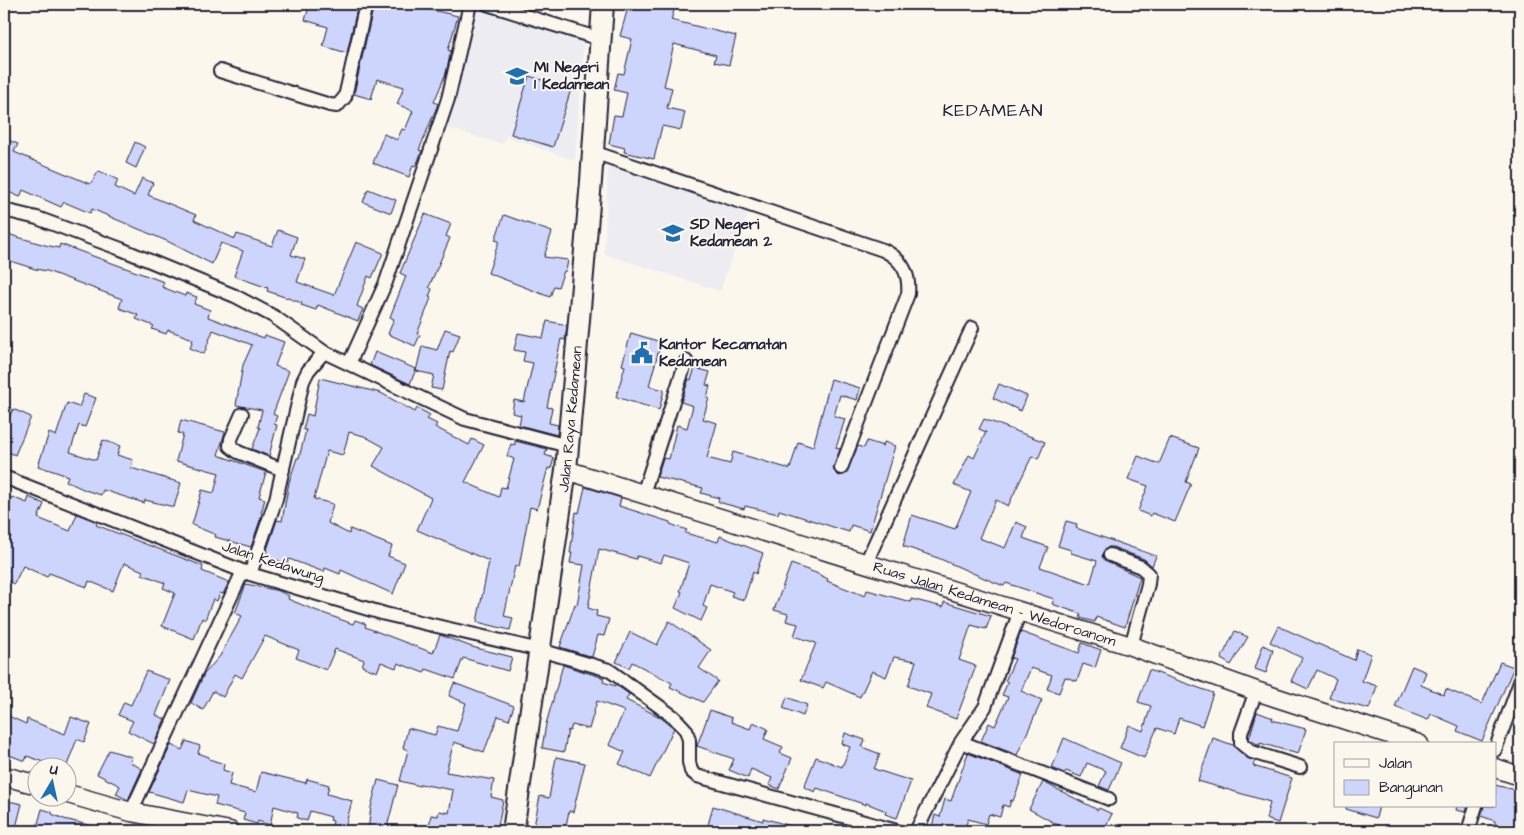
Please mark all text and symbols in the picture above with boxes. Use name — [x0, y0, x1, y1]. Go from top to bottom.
place label: MI Negeri 1 Kedamean — [534, 57, 610, 95]
school or university icon: MI Negeri 1 Kedamean — [504, 63, 530, 89]
district label: KEDAMEAN — [942, 98, 1044, 123]
place label: SD Negeri Kedamean 2 — [689, 214, 772, 252]
school or university icon: SD Negeri Kedamean 2 — [660, 220, 686, 246]
place label: Kantor Kecamatan Kedamean — [659, 334, 787, 372]
public building icon: Kantor Kecamatan Kedamean — [629, 340, 655, 366]
street label: Jalan Raya Kedamean — [552, 345, 587, 494]
street label: Jalan Kedawung — [219, 536, 327, 589]
street label: Ruas Jalan Kedamean - Wedoroanom — [871, 556, 1119, 651]
legend — [1334, 742, 1496, 808]
text: Jalan — [1379, 753, 1413, 774]
north arrow — [28, 758, 78, 808]
text: U — [48, 760, 59, 781]
text: Bangunan — [1379, 777, 1443, 799]

